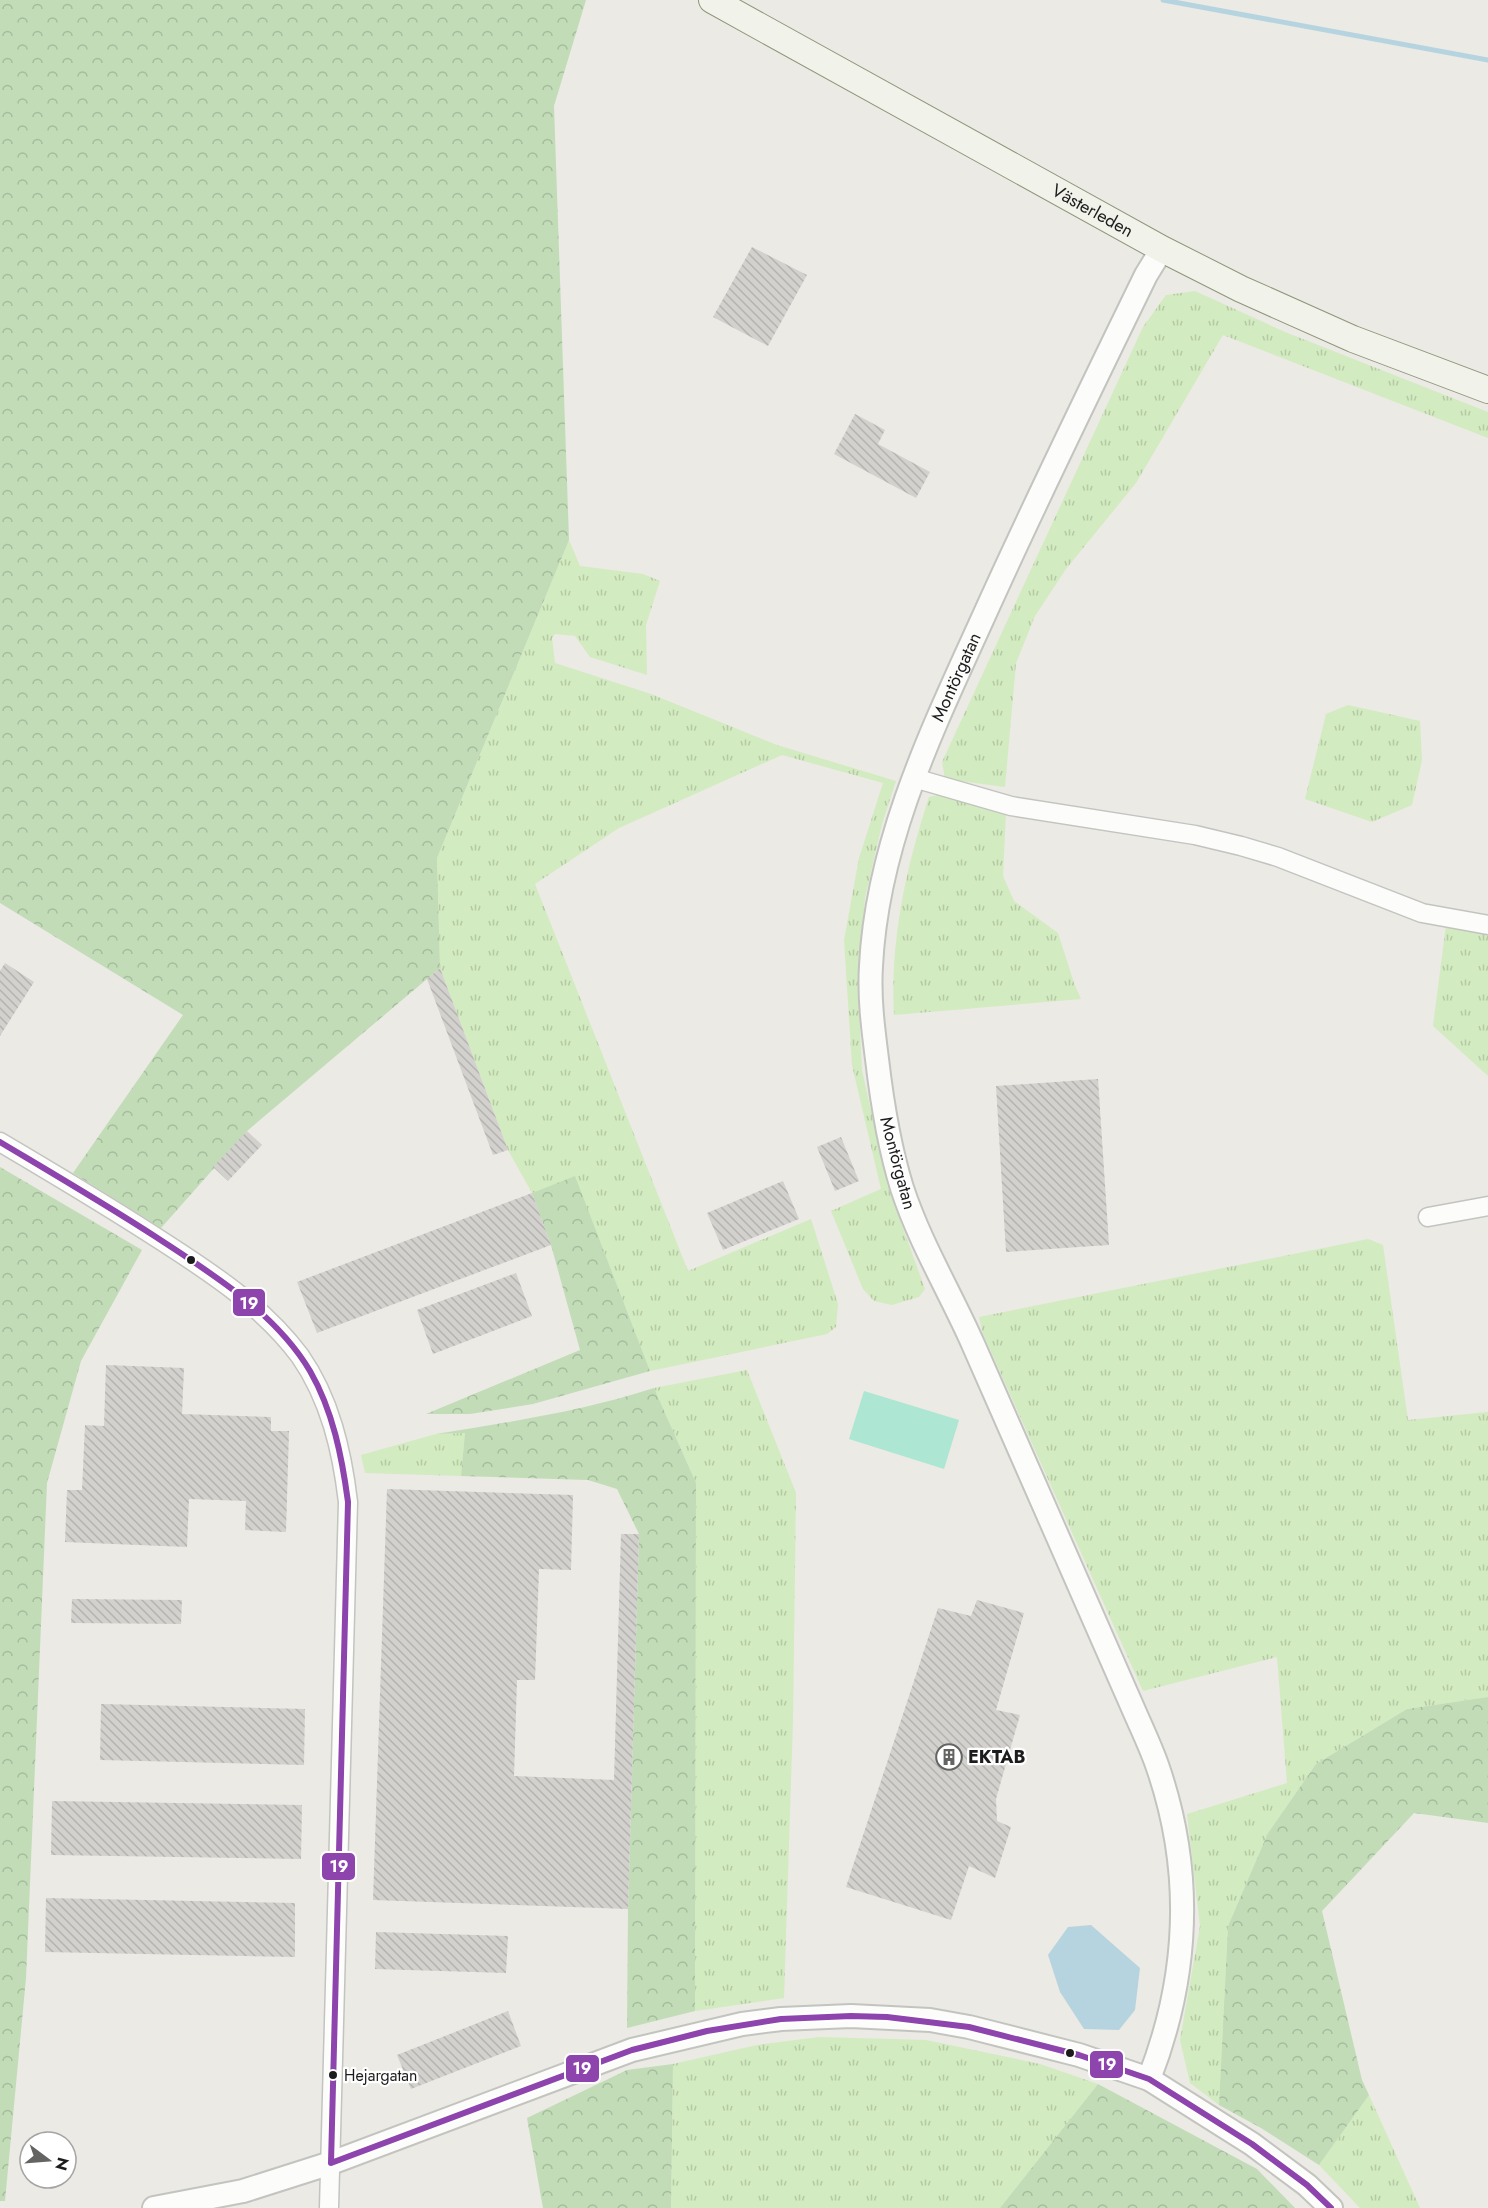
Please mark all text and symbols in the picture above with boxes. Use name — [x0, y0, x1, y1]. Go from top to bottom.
street label: Västerleden — [1047, 177, 1138, 244]
street label: Montörgatan — [925, 628, 988, 726]
street label: Montörgatan — [873, 1114, 923, 1212]
unlabelled marker — [185, 1254, 197, 1266]
line badge: 19 — [232, 1288, 266, 1317]
text: 19 — [240, 1292, 258, 1315]
building icon: EKTAB — [934, 1742, 964, 1772]
place label: EKTAB — [968, 1744, 1026, 1770]
line badge: 19 — [321, 1852, 356, 1881]
text: 19 — [330, 1855, 348, 1878]
unlabelled marker — [1064, 2047, 1076, 2059]
line badge: 19 — [1089, 2050, 1124, 2079]
text: 19 — [1098, 2053, 1116, 2076]
line badge: 19 — [565, 2054, 600, 2083]
text: 19 — [573, 2057, 591, 2080]
place label: Hejargatan — [344, 2064, 417, 2087]
marker: Hejargatan — [327, 2069, 339, 2081]
north arrow — [18, 2130, 78, 2190]
text: N — [49, 2155, 75, 2173]

